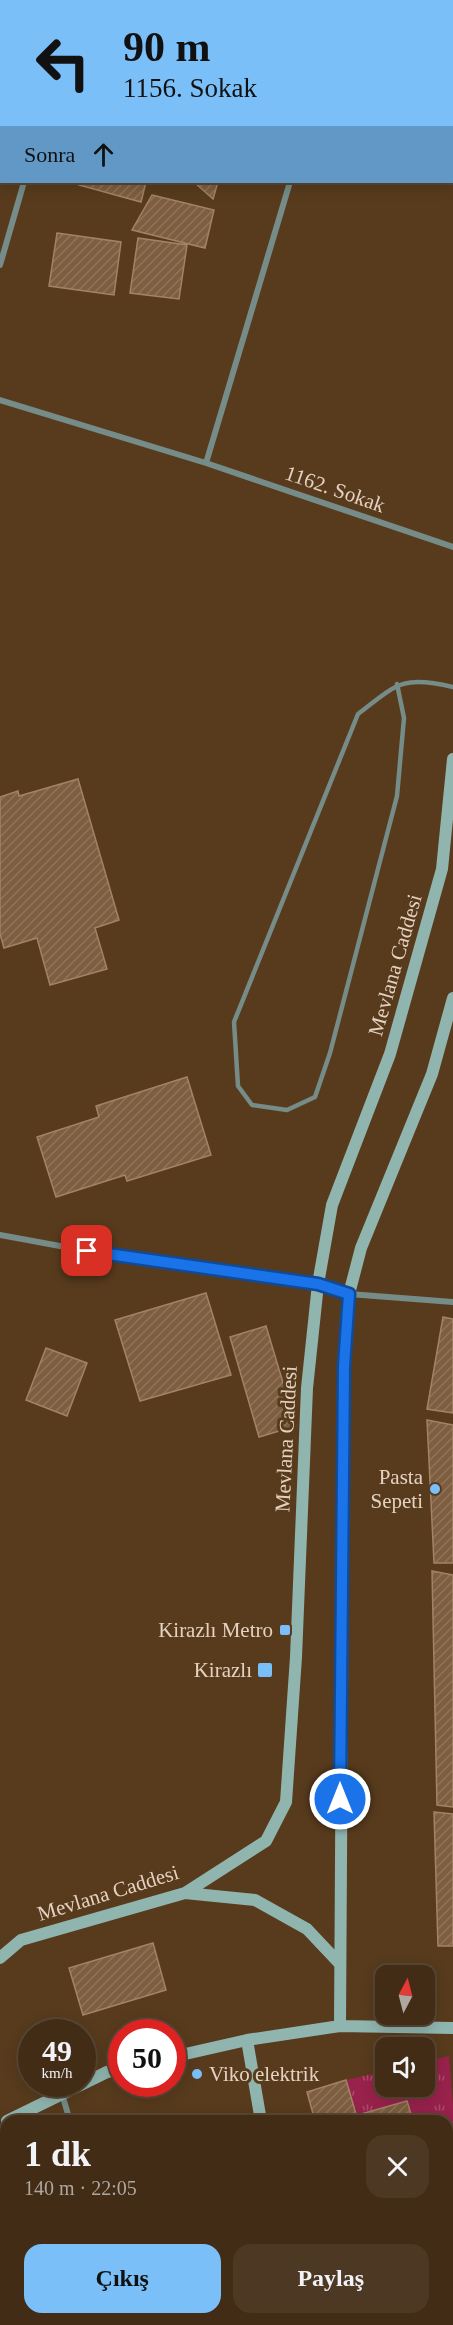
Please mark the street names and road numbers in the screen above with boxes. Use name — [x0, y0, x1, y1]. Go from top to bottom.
street label: 1162. Sokak — [282, 461, 389, 517]
street label: Mevlana Caddesi — [363, 891, 427, 1039]
street label: Mevlana Caddesi — [270, 1365, 302, 1513]
street label: Mevlana Caddesi — [35, 1860, 182, 1926]

